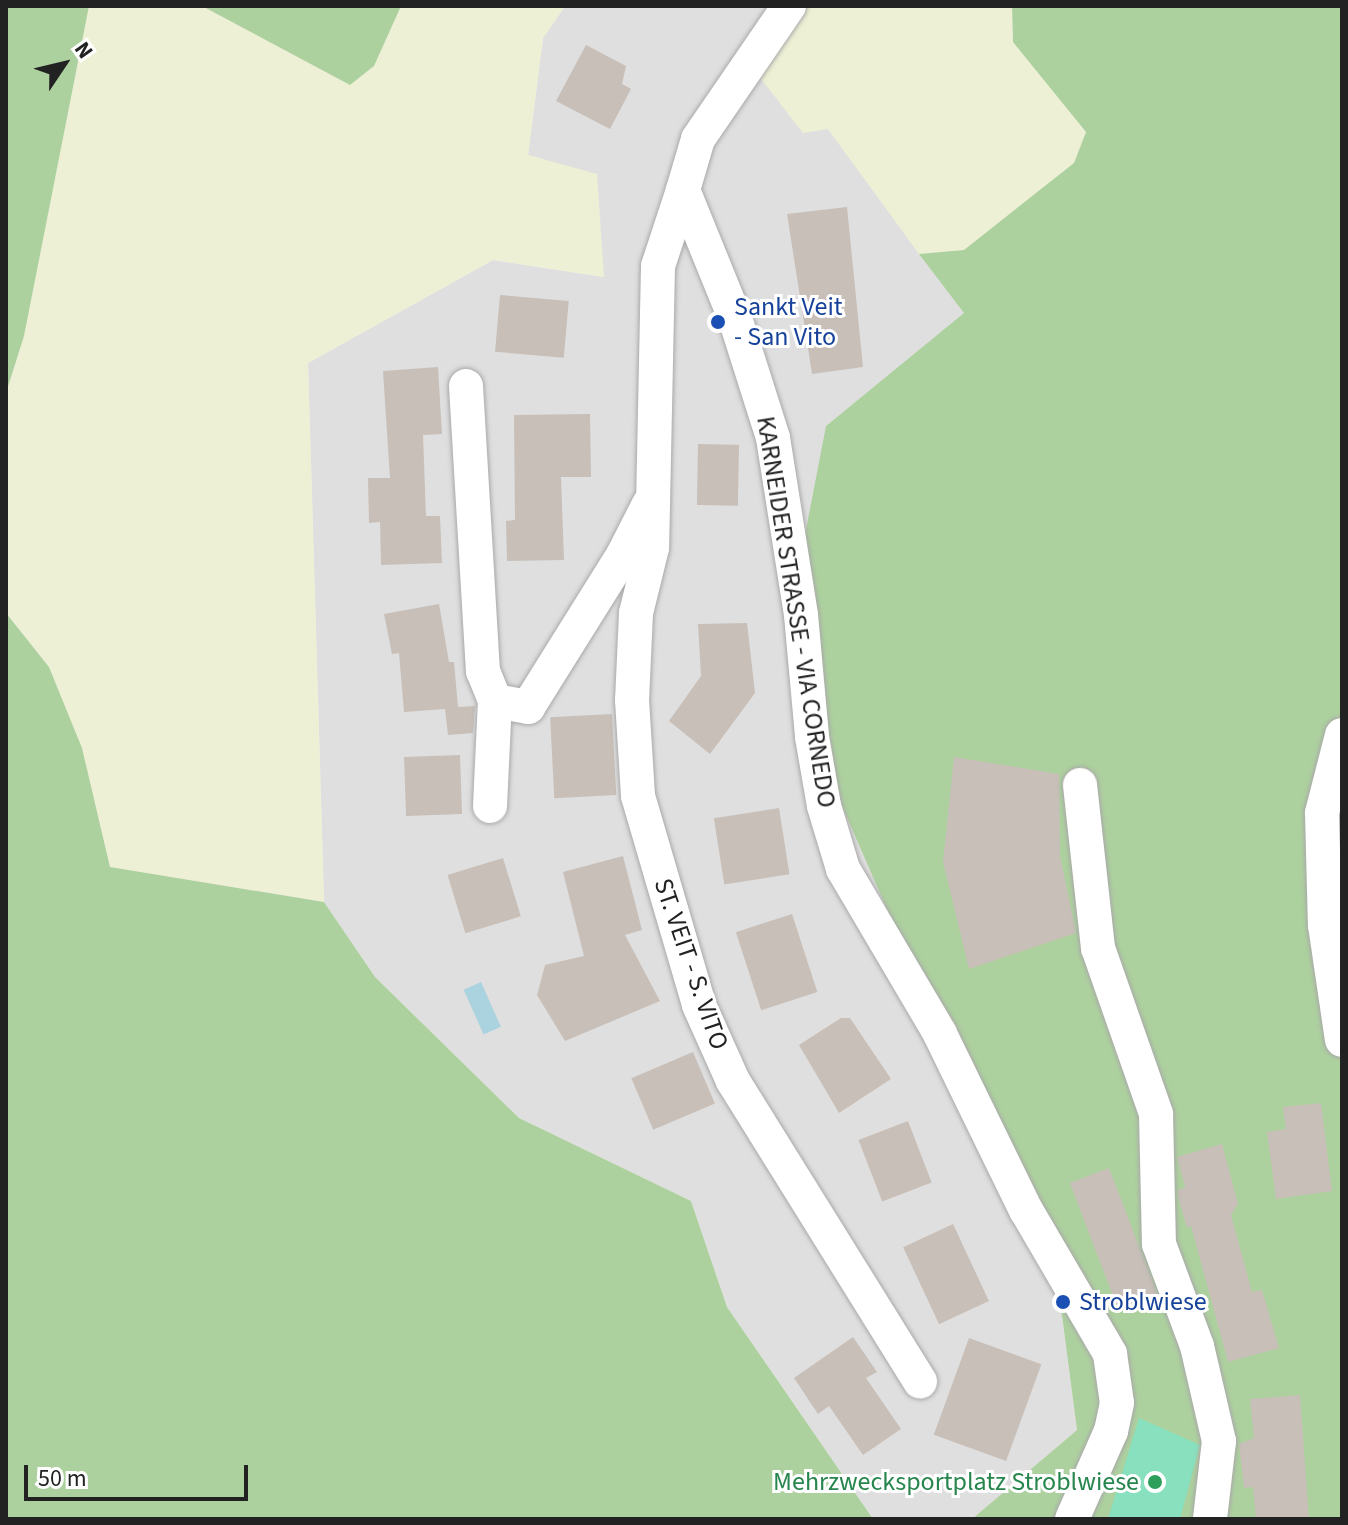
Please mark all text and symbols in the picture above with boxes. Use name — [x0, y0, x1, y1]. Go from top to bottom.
north arrow — [24, 24, 104, 104]
text: N — [66, 35, 101, 65]
place label: Sankt Veit - San Vito — [734, 291, 843, 352]
marker: Sankt Veit - San Vito — [709, 313, 727, 331]
street label: KARNEIDER STRASSE - VIA CORNEDO — [750, 414, 842, 810]
street label: ST. VEIT - S. VITO — [647, 874, 735, 1054]
place label: Stroblwiese — [1079, 1286, 1207, 1318]
marker: Stroblwiese — [1054, 1293, 1072, 1311]
scale bar — [28, 1449, 252, 1499]
text: 50 m — [38, 1461, 87, 1496]
place label: Mehrzwecksportplatz Stroblwiese — [773, 1466, 1139, 1498]
marker: Mehrzwecksportplatz Stroblwiese — [1146, 1473, 1164, 1491]

